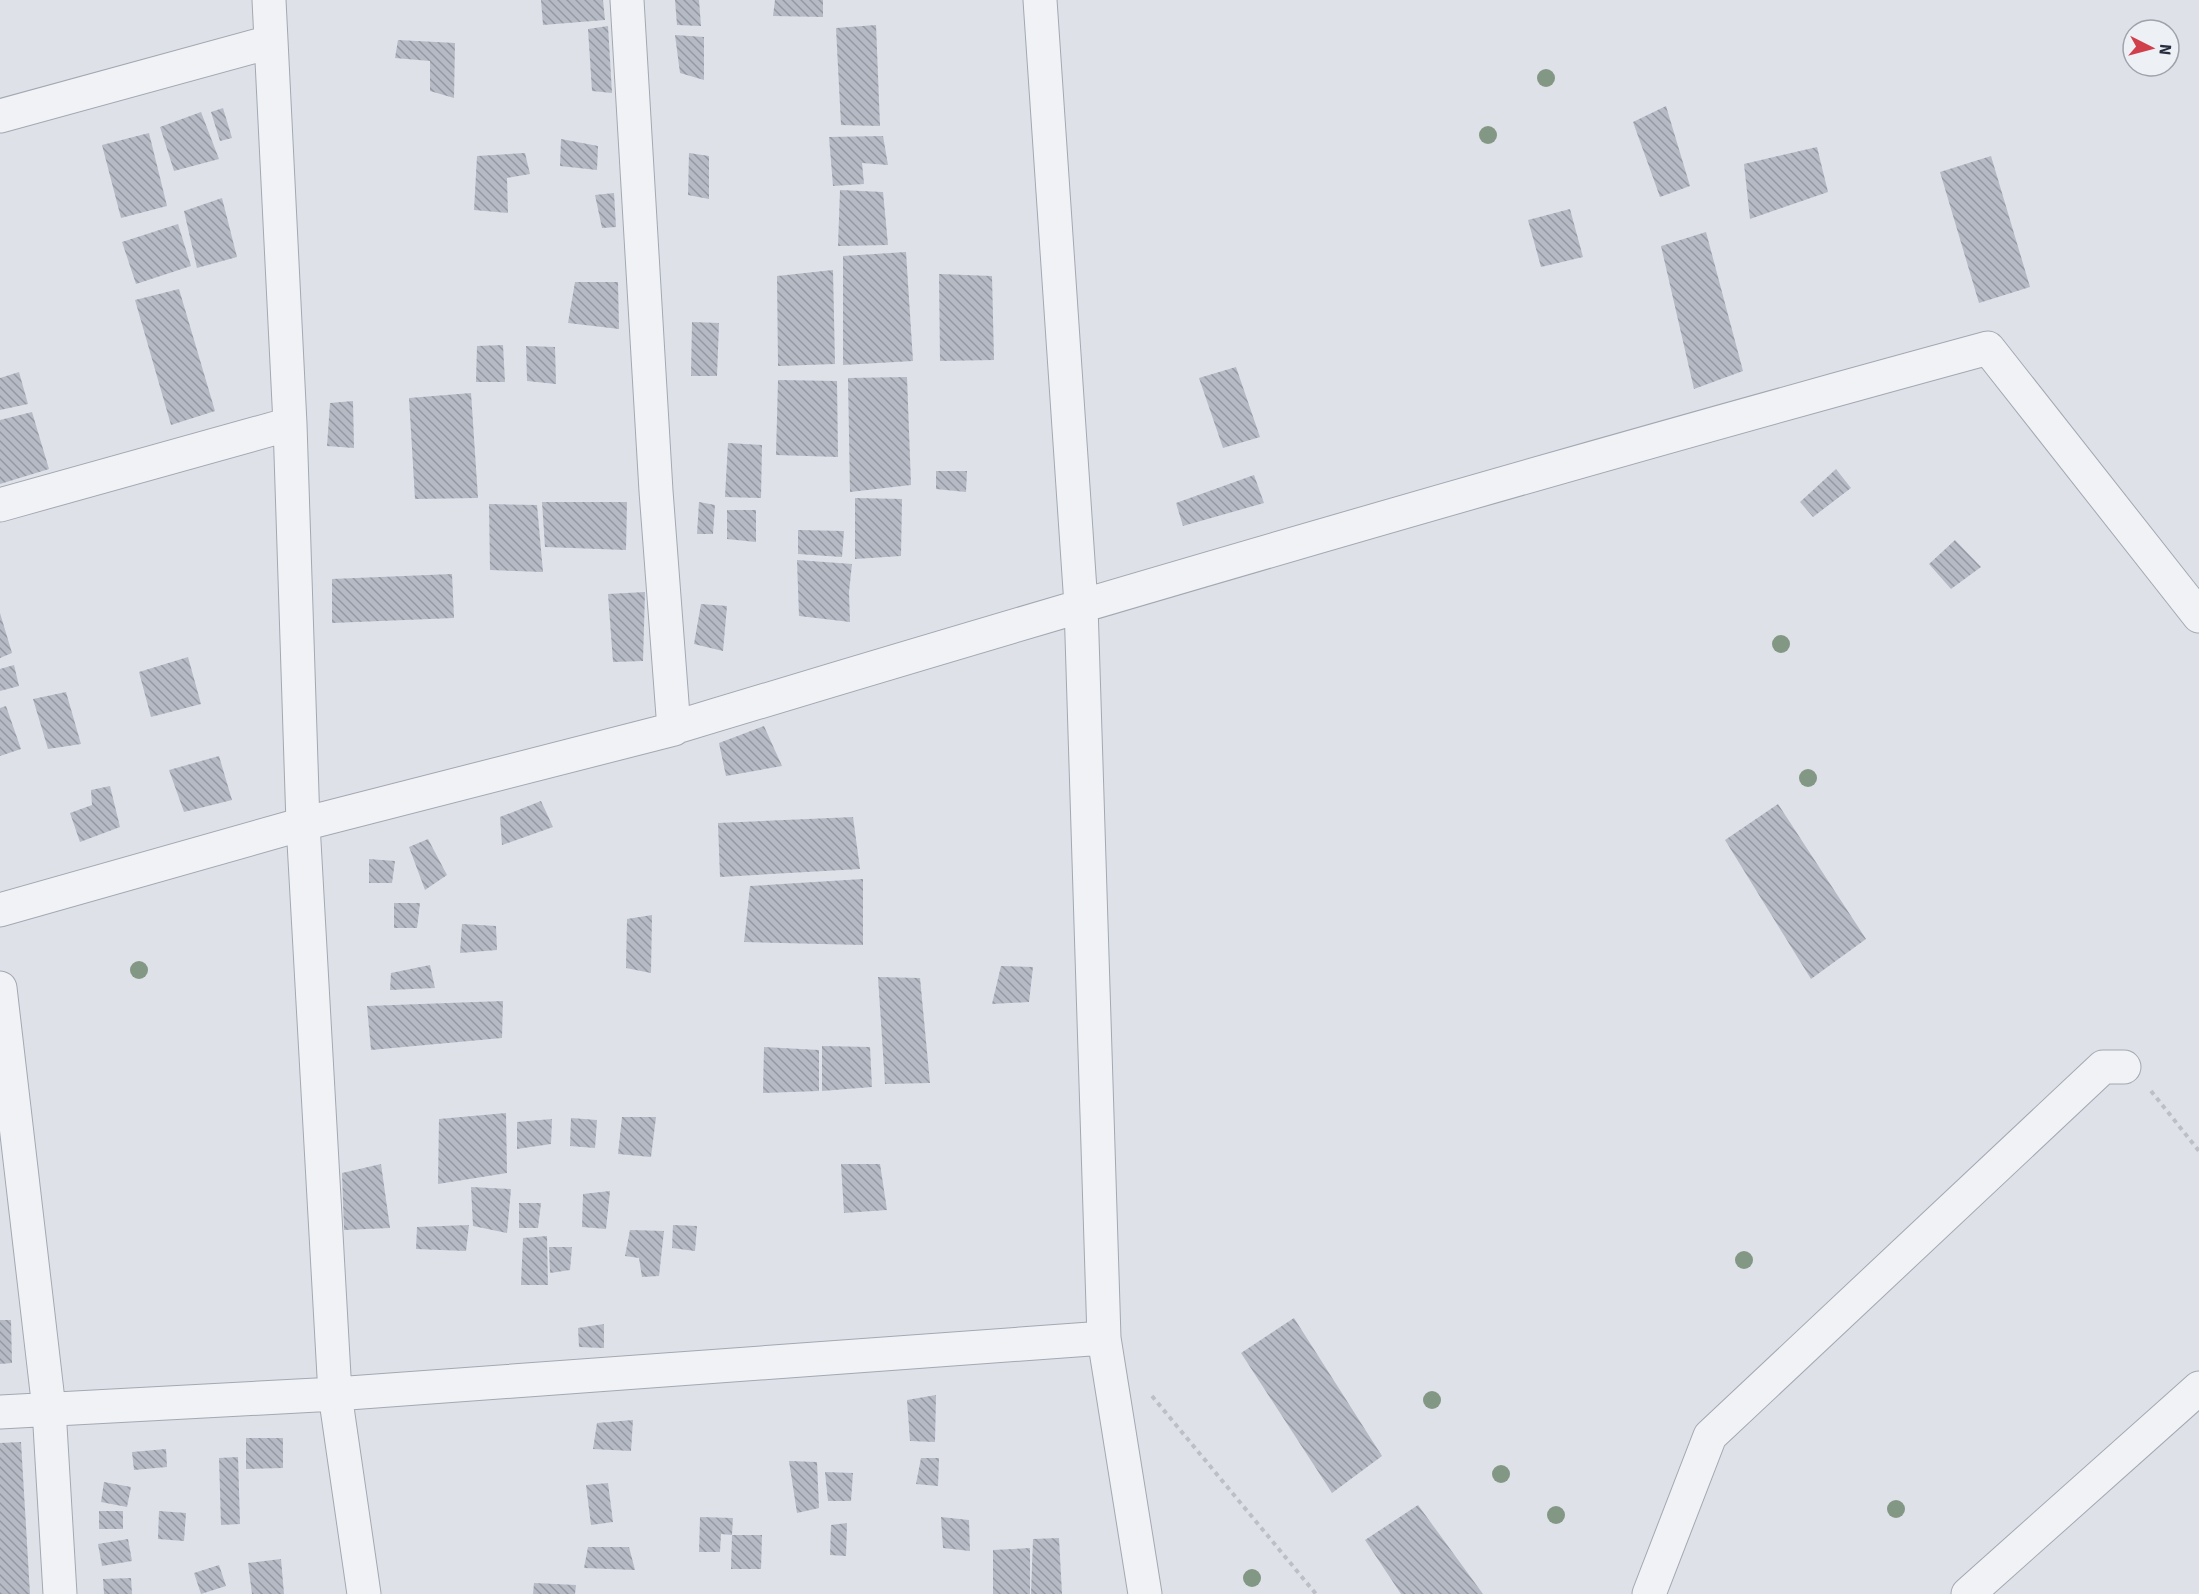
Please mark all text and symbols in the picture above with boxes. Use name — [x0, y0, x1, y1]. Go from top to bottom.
north arrow — [2121, 18, 2181, 78]
text: N — [2154, 43, 2175, 56]

